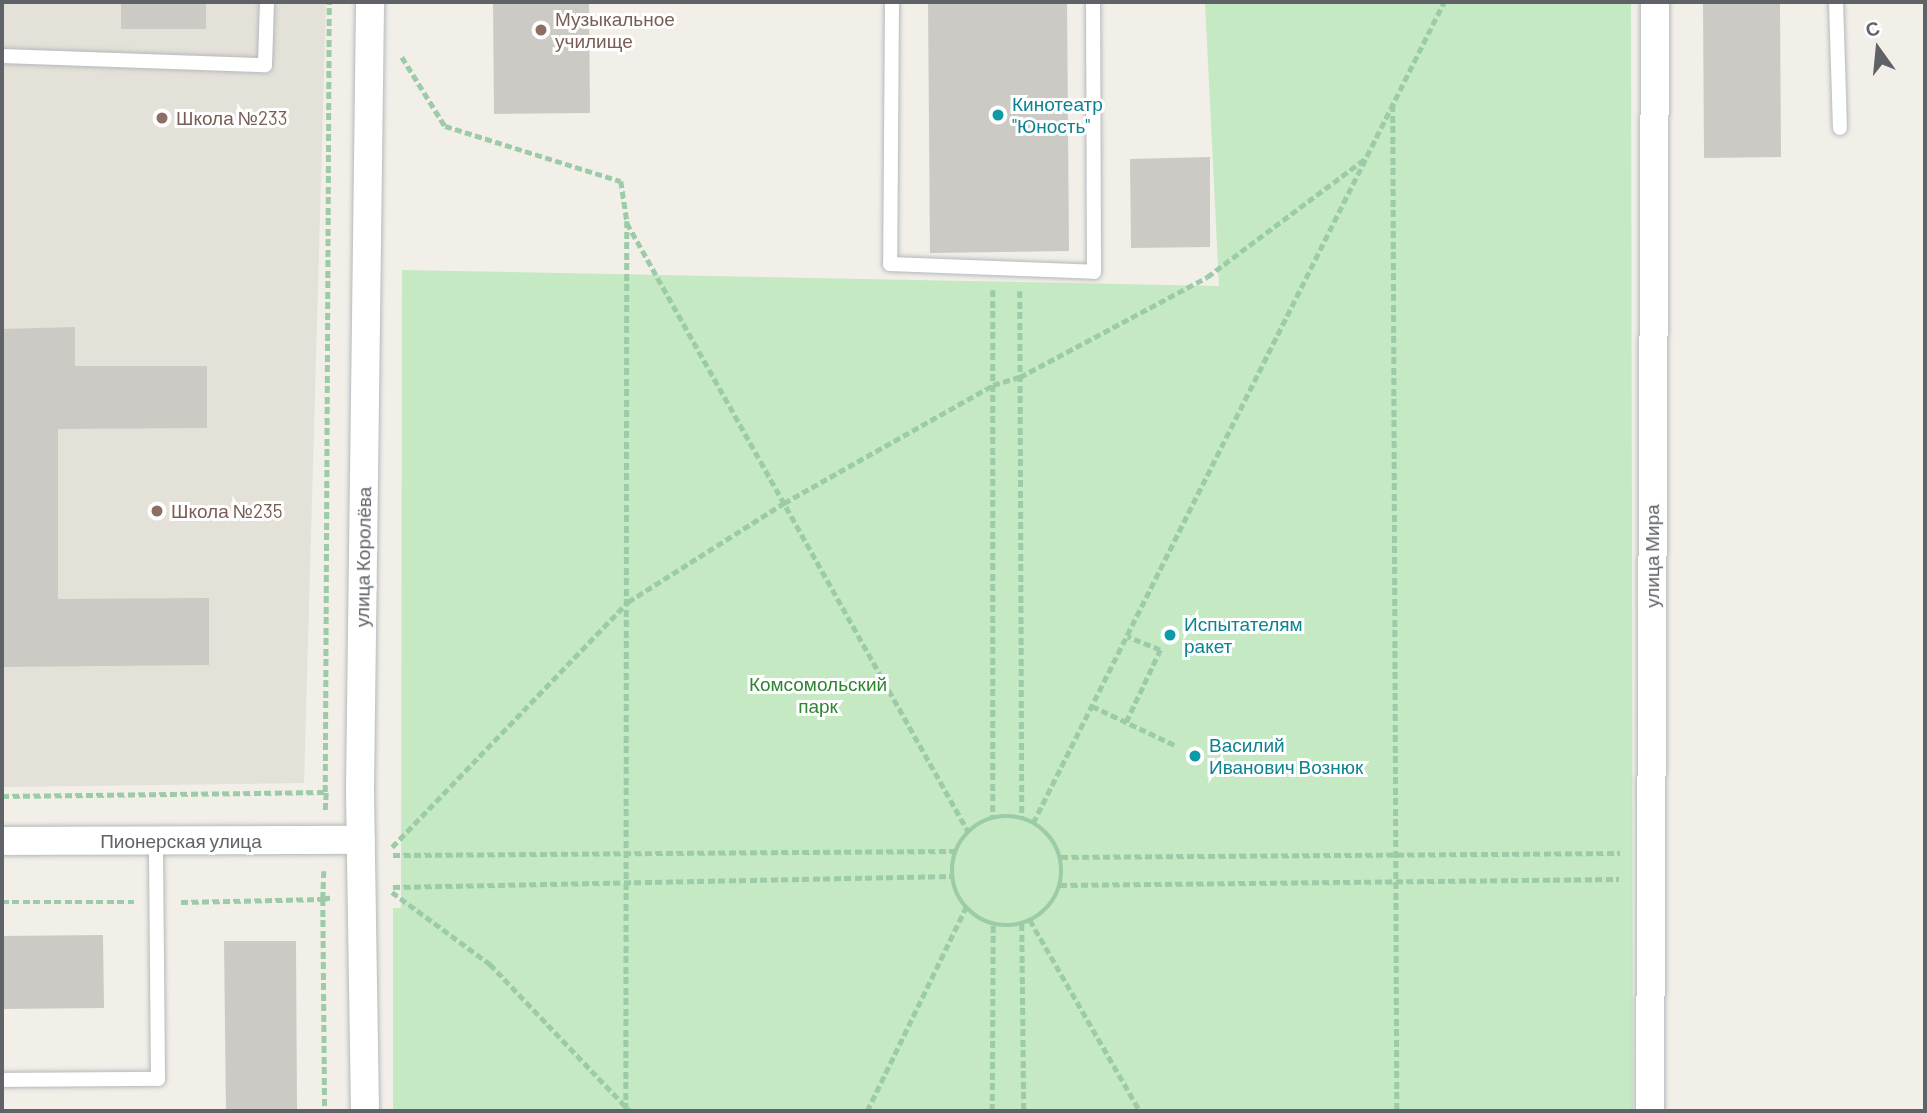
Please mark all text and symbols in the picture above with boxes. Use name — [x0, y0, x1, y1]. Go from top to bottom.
place label: Музыкальное училище — [555, 8, 675, 52]
north arrow — [1843, 14, 1913, 84]
text: С — [1863, 15, 1882, 41]
marker: Музыкальное училище — [533, 22, 549, 38]
place label: Кинотеатр "Юность" — [1012, 93, 1103, 137]
place label: Школа №233 — [176, 107, 288, 129]
marker: Кинотеатр "Юность" — [990, 107, 1006, 123]
marker: Школа №233 — [154, 110, 170, 126]
street label: улица Королёва — [350, 487, 376, 627]
place label: Школа №235 — [171, 500, 283, 522]
marker: Школа №235 — [149, 503, 165, 519]
street label: улица Мира — [1641, 504, 1663, 608]
place label: Испытателям ракет — [1184, 613, 1303, 657]
marker: Испытателям ракет — [1162, 627, 1178, 643]
park label: Комсомольский парк — [749, 673, 887, 717]
place label: Василий Иванович Вознюк — [1209, 734, 1363, 778]
marker: Василий Иванович Вознюк — [1187, 748, 1203, 764]
street label: Пионерская улица — [100, 830, 262, 852]

